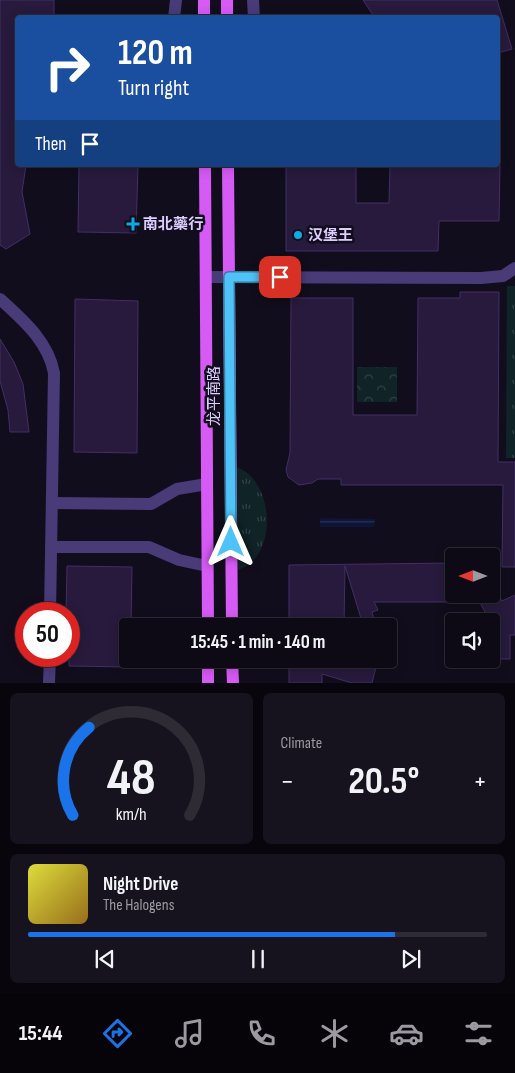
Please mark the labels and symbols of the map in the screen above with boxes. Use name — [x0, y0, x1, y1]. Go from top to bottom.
place label: 南北藥行 — [143, 215, 203, 234]
marker: 南北藥行 — [127, 218, 139, 230]
place label: 汉堡王 — [308, 226, 353, 245]
marker: 汉堡王 — [292, 229, 304, 241]
pin — [259, 256, 301, 298]
street label: 龙平南路 — [205, 366, 224, 426]
position arrow — [204, 515, 256, 567]
north arrow — [445, 548, 500, 602]
speed limit sign: 50 — [15, 602, 80, 667]

